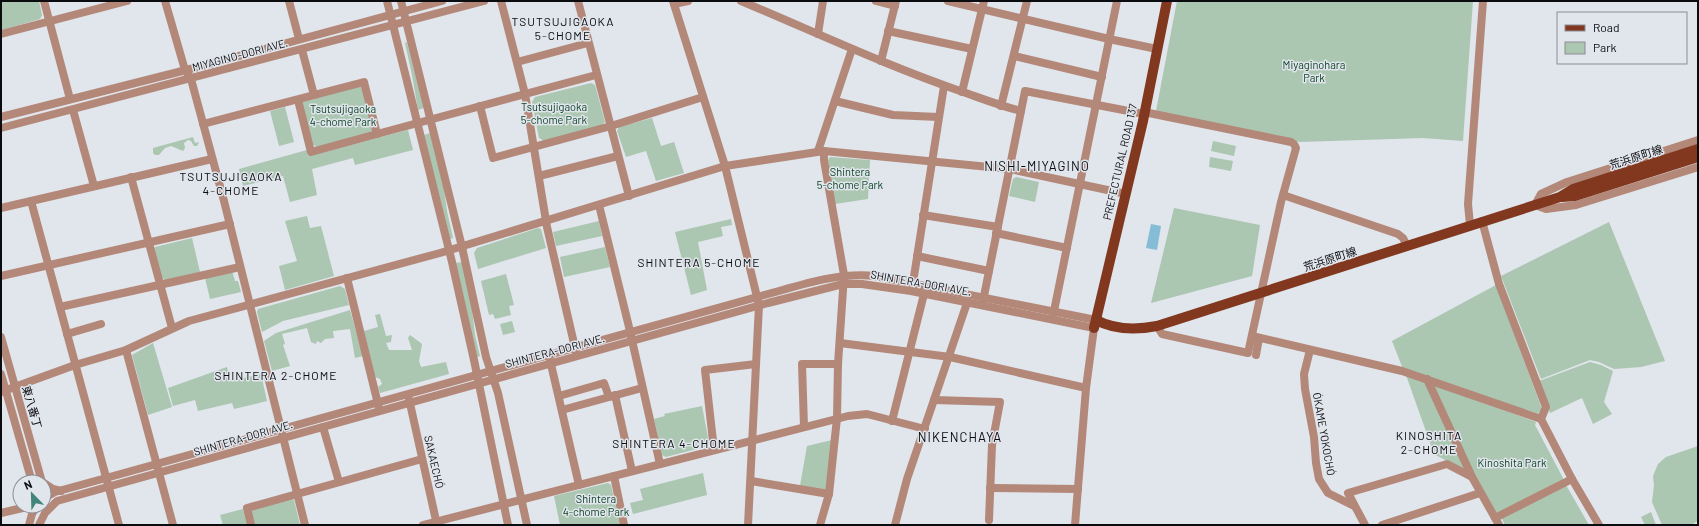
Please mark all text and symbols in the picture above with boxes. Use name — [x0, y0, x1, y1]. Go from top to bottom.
legend — [1557, 12, 1687, 64]
district label: TSUTSUJIGAOKA 5-CHOME — [511, 14, 615, 42]
text: Road — [1593, 20, 1620, 34]
street label: MIYAGINO-DORI AVE. — [191, 36, 289, 74]
text: Park — [1593, 40, 1617, 54]
park label: Miyaginohara Park — [1283, 58, 1345, 84]
park label: Tsutsujigaoka 5-chome Park — [521, 100, 588, 126]
park label: Tsutsujigaoka 4-chome Park — [310, 102, 377, 128]
street label: PREFECTURAL ROAD 137 — [1100, 102, 1139, 221]
street label: 荒浜原町線 — [1608, 142, 1664, 171]
district label: NISHI-MIYAGINO — [984, 158, 1090, 174]
park label: Shintera 5-chome Park — [817, 165, 884, 191]
district label: TSUTSUJIGAOKA 4-CHOME — [179, 169, 283, 197]
street label: 荒浜原町線 — [1302, 244, 1358, 273]
district label: SHINTERA 5-CHOME — [638, 255, 760, 269]
street label: SHINTERA-DORI AVE. — [870, 267, 973, 298]
street label: SHINTERA-DORI AVE. — [504, 331, 606, 370]
district label: SHINTERA 2-CHOME — [214, 368, 338, 382]
street label: 東八番丁 — [20, 384, 45, 430]
street label: ÓKAME YOKOCHÓ — [1311, 391, 1338, 477]
street label: SHINTERA-DORI AVE. — [192, 417, 294, 458]
district label: KINOSHITA 2-CHOME — [1396, 428, 1462, 456]
district label: NIKENCHAYA — [918, 429, 1002, 445]
street label: SAKAECHÓ — [422, 434, 447, 490]
district label: SHINTERA 4-CHOME — [612, 436, 736, 450]
park label: Kinoshita Park — [1478, 456, 1547, 469]
north arrow — [12, 474, 52, 514]
text: N — [22, 477, 34, 492]
park label: Shintera 4-chome Park — [563, 492, 630, 518]

